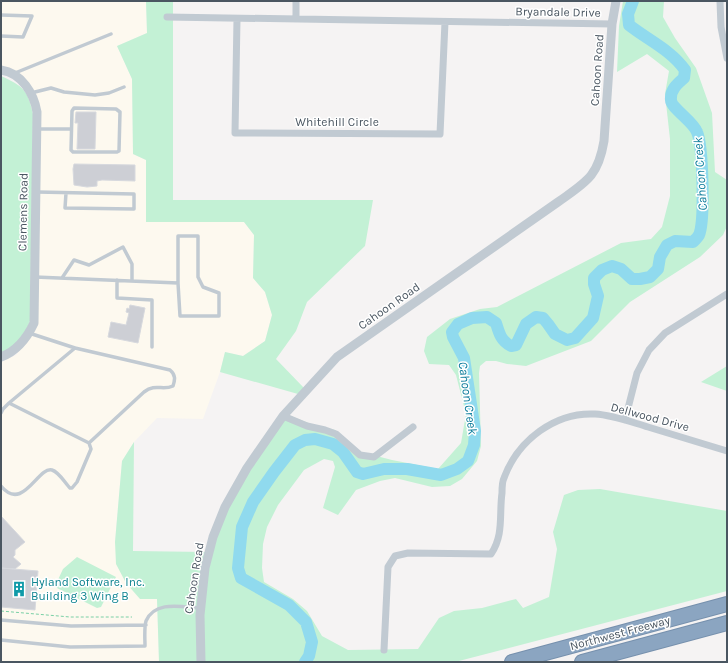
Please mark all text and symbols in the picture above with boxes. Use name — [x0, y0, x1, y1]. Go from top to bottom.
street label: Bryandale Drive — [515, 4, 601, 20]
street label: Cahoon Road — [588, 34, 606, 106]
street label: Whitehill Circle — [295, 115, 379, 129]
water label: Cahoon Creek — [690, 136, 710, 211]
street label: Clemens Road — [15, 173, 31, 251]
street label: Cahoon Road — [355, 280, 423, 332]
water label: Cahoon Creek — [455, 360, 481, 436]
street label: Dellwood Drive — [609, 400, 691, 434]
street label: Cahoon Road — [181, 541, 207, 615]
place label: Hyland Software, Inc. Building 3 Wing B — [31, 575, 144, 603]
building icon: Hyland Software, Inc. Building 3 Wing B — [10, 580, 28, 598]
street label: Northwest Freeway — [568, 613, 672, 653]

